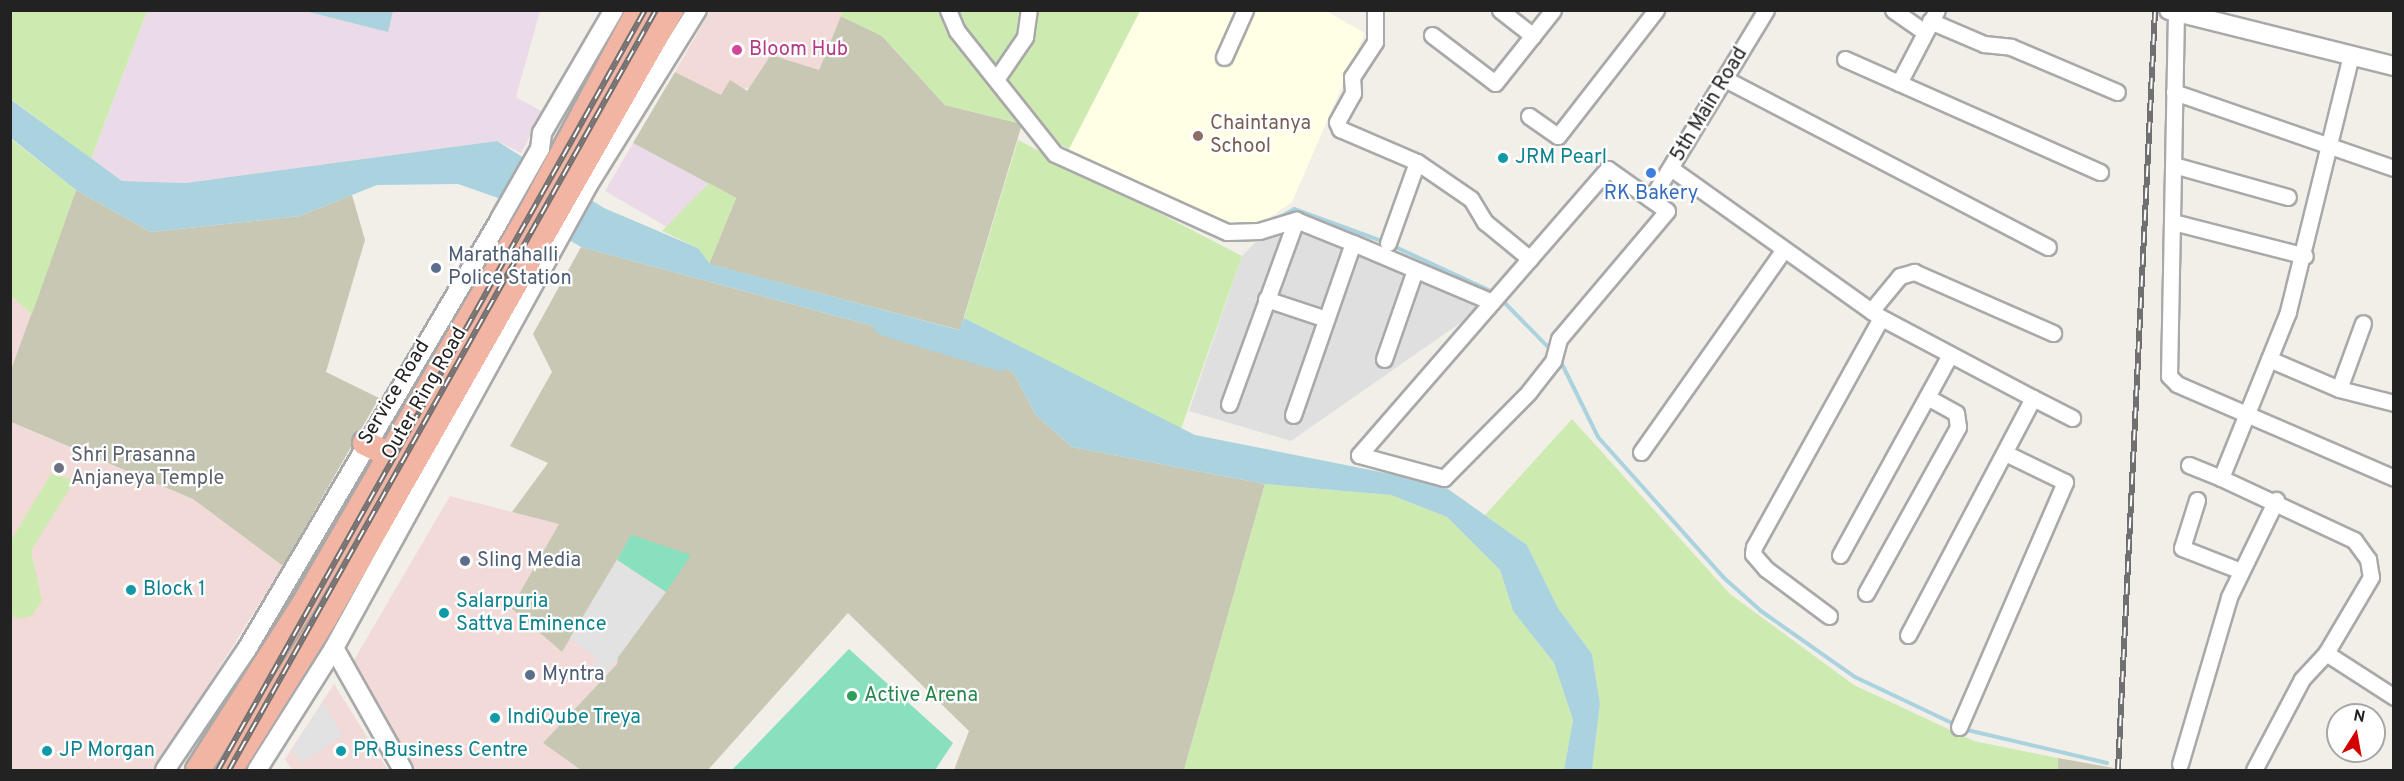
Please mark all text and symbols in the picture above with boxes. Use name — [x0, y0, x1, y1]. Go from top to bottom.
place label: Bloom Hub — [749, 38, 848, 62]
marker: Bloom Hub — [730, 43, 744, 57]
street label: 5th Main Road — [1667, 44, 1753, 166]
place label: Chaintanya School — [1210, 112, 1311, 159]
marker: Chaintanya School — [1191, 129, 1205, 143]
place label: JRM Pearl — [1515, 146, 1607, 170]
marker: JRM Pearl — [1496, 151, 1510, 165]
marker: RK Bakery — [1644, 166, 1658, 180]
place label: RK Bakery — [1604, 182, 1698, 206]
place label: Marathahalli Police Station — [448, 244, 572, 291]
marker: Marathahalli Police Station — [429, 261, 443, 275]
street label: Outer Ring Road — [377, 324, 473, 464]
street label: Service Road — [354, 336, 436, 450]
place label: Shri Prasanna Anjaneya Temple — [71, 444, 225, 491]
marker: Shri Prasanna Anjaneya Temple — [52, 461, 66, 475]
place label: Sling Media — [477, 549, 581, 573]
marker: Sling Media — [458, 554, 472, 568]
place label: Block 1 — [143, 578, 206, 602]
marker: Block 1 — [124, 583, 138, 597]
place label: Salarpuria Sattva Eminence — [456, 590, 607, 637]
marker: Salarpuria Sattva Eminence — [437, 606, 451, 620]
place label: Myntra — [542, 663, 604, 687]
marker: Myntra — [523, 668, 537, 682]
place label: Active Arena — [864, 684, 979, 708]
marker: Active Arena — [845, 689, 859, 703]
north arrow — [2326, 703, 2386, 763]
place label: IndiQube Treya — [507, 706, 642, 730]
text: N — [2352, 706, 2367, 728]
marker: IndiQube Treya — [488, 711, 502, 725]
place label: JP Morgan — [59, 739, 155, 763]
place label: PR Business Centre — [353, 739, 528, 763]
marker: JP Morgan — [40, 744, 54, 758]
marker: PR Business Centre — [334, 744, 348, 758]

